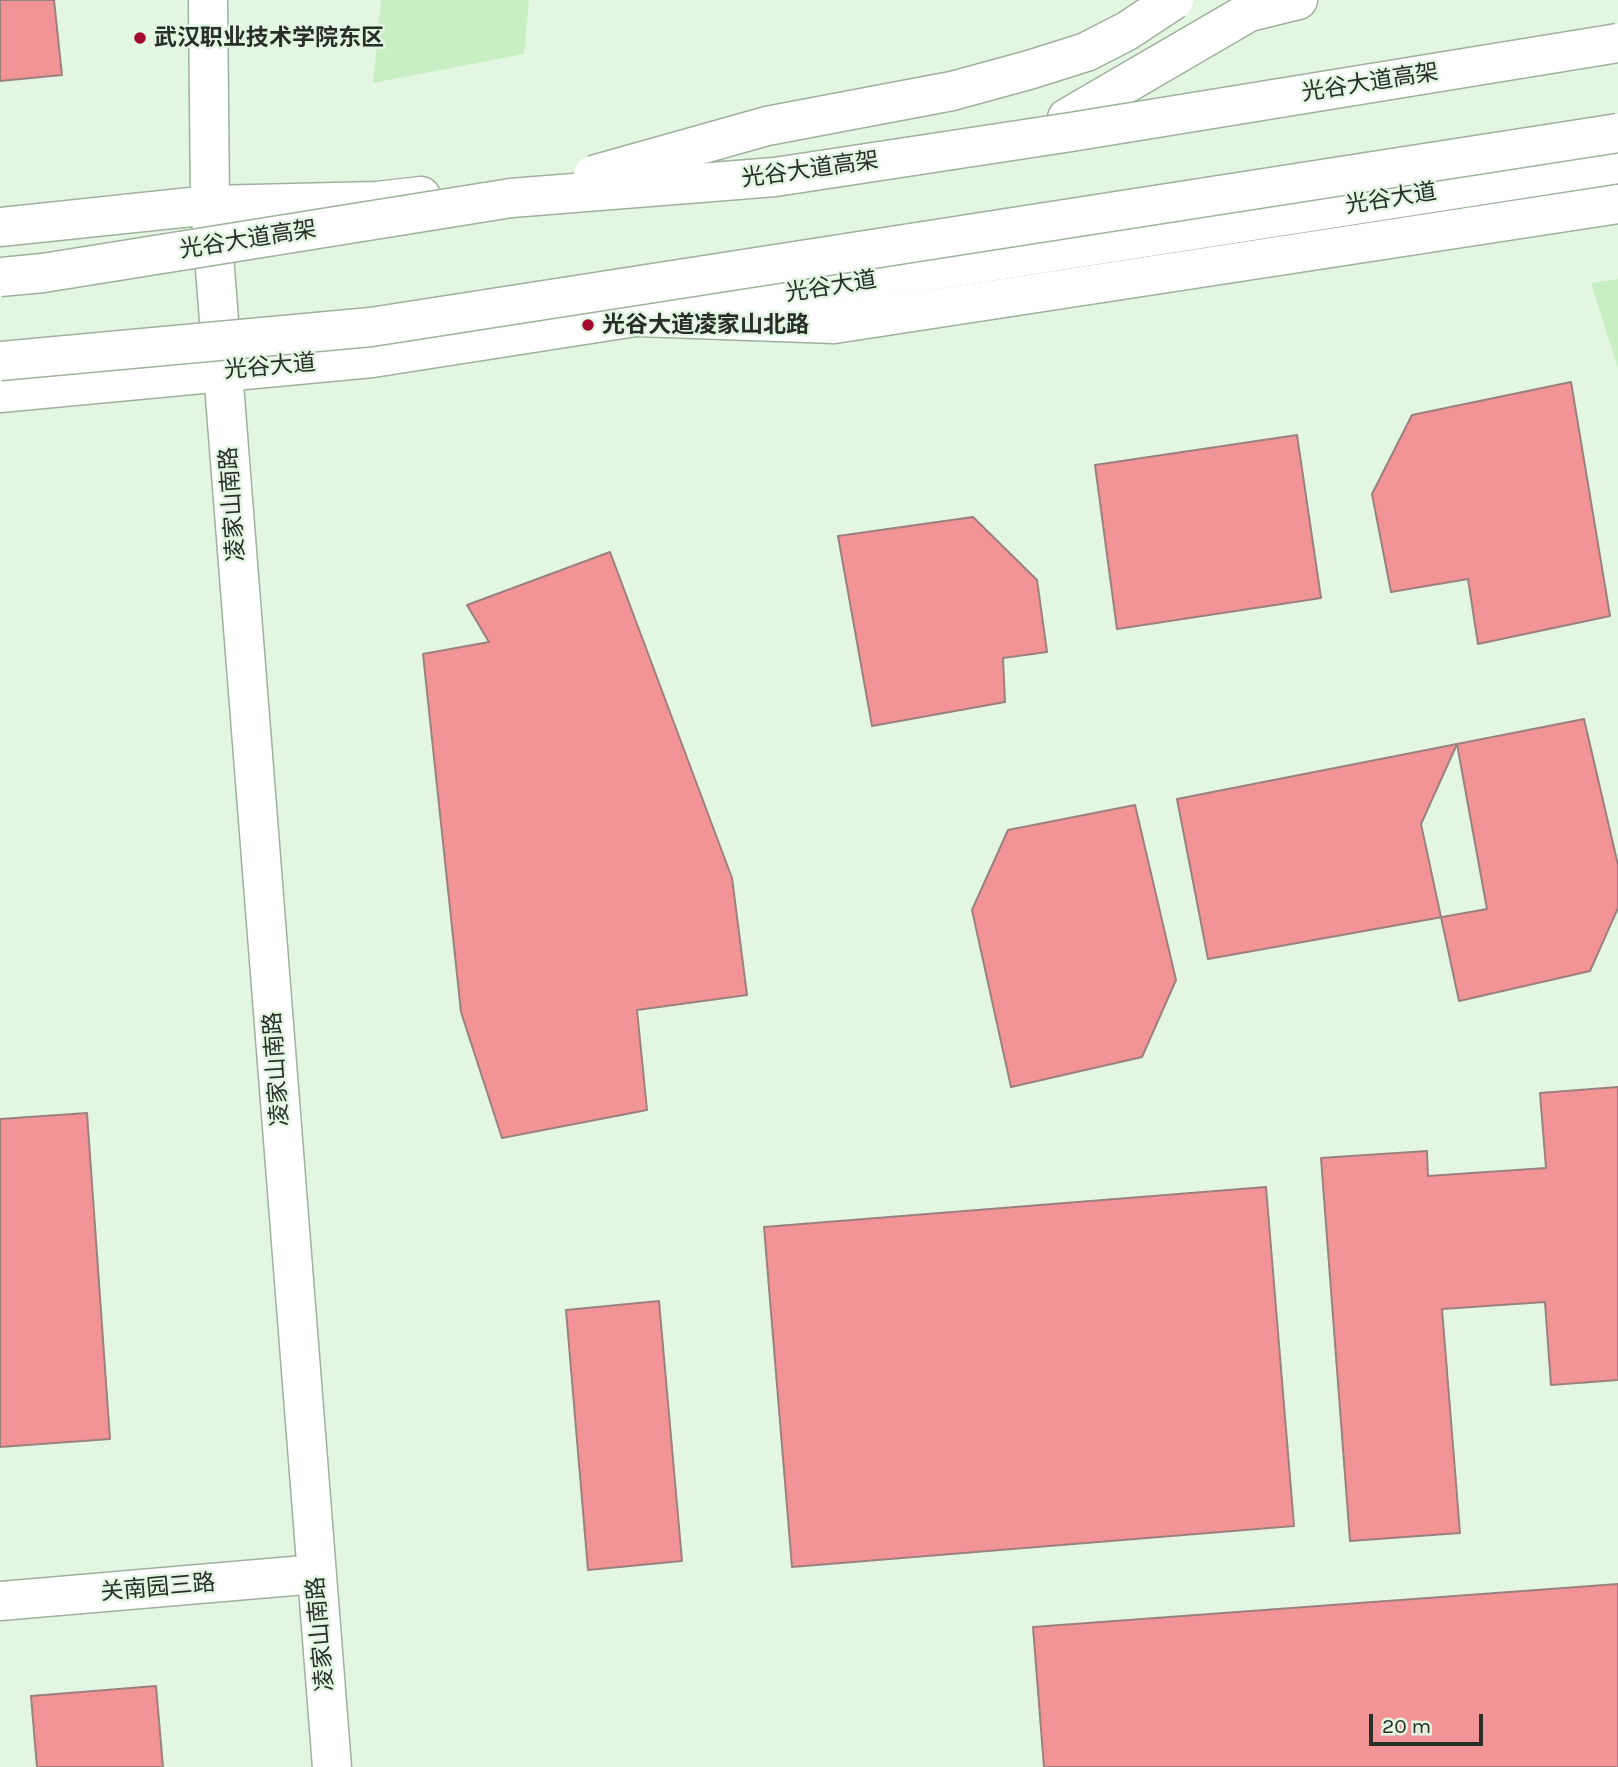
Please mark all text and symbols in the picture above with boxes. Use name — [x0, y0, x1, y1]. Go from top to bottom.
place label: 武汉职业技术学院东区 — [154, 24, 384, 52]
marker: 武汉职业技术学院东区 — [132, 30, 148, 46]
street label: 光谷大道高架 — [1300, 59, 1440, 107]
street label: 光谷大道高架 — [740, 147, 880, 193]
street label: 光谷大道 — [1343, 178, 1439, 220]
street label: 光谷大道高架 — [178, 216, 318, 264]
street label: 光谷大道 — [783, 266, 879, 308]
place label: 光谷大道凌家山北路 — [602, 311, 809, 339]
marker: 光谷大道凌家山北路 — [580, 317, 596, 333]
street label: 光谷大道 — [223, 349, 317, 385]
street label: 凌家山南路 — [215, 446, 251, 562]
street label: 凌家山南路 — [259, 1011, 295, 1127]
street label: 关南园三路 — [100, 1569, 216, 1607]
street label: 凌家山南路 — [302, 1576, 340, 1692]
scale bar — [1373, 1700, 1487, 1744]
text: 20 m — [1382, 1714, 1431, 1738]

